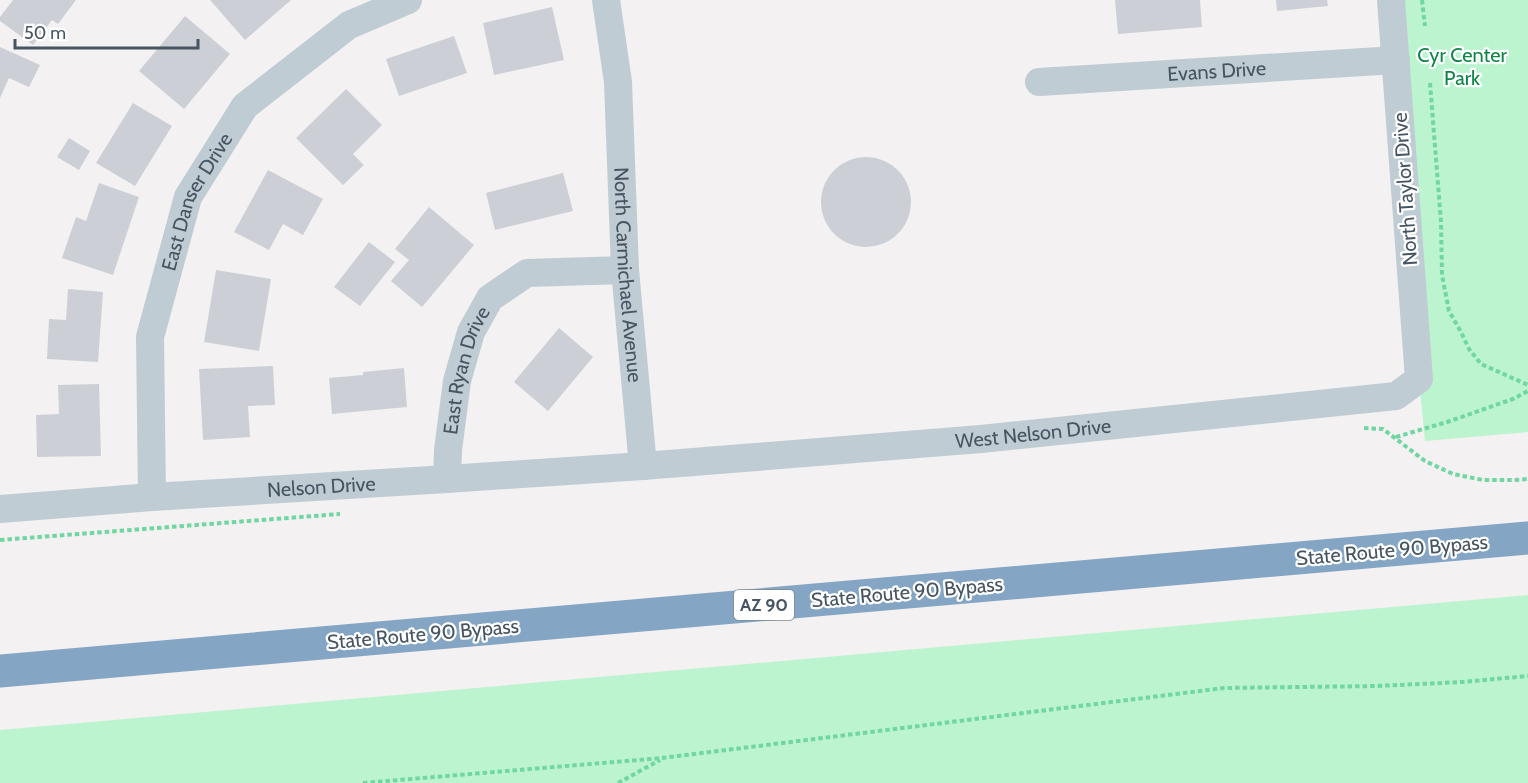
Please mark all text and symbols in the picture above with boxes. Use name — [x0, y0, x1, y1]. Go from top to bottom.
scale bar — [15, 12, 198, 50]
text: 50 m — [24, 22, 66, 44]
park label: Cyr Center Park — [1417, 43, 1507, 90]
street label: Evans Drive — [1167, 56, 1267, 86]
street label: North Taylor Drive — [1388, 112, 1422, 266]
street label: East Danser Drive — [157, 128, 237, 273]
street label: North Carmichael Avenue — [609, 167, 647, 384]
street label: East Ryan Drive — [438, 302, 495, 436]
street label: West Nelson Drive — [954, 414, 1112, 453]
street label: Nelson Drive — [266, 471, 376, 502]
street label: State Route 90 Bypass — [1295, 530, 1489, 570]
street label: State Route 90 Bypass — [810, 572, 1004, 612]
road number: AZ 90 — [734, 590, 794, 620]
street label: State Route 90 Bypass — [326, 614, 520, 654]

